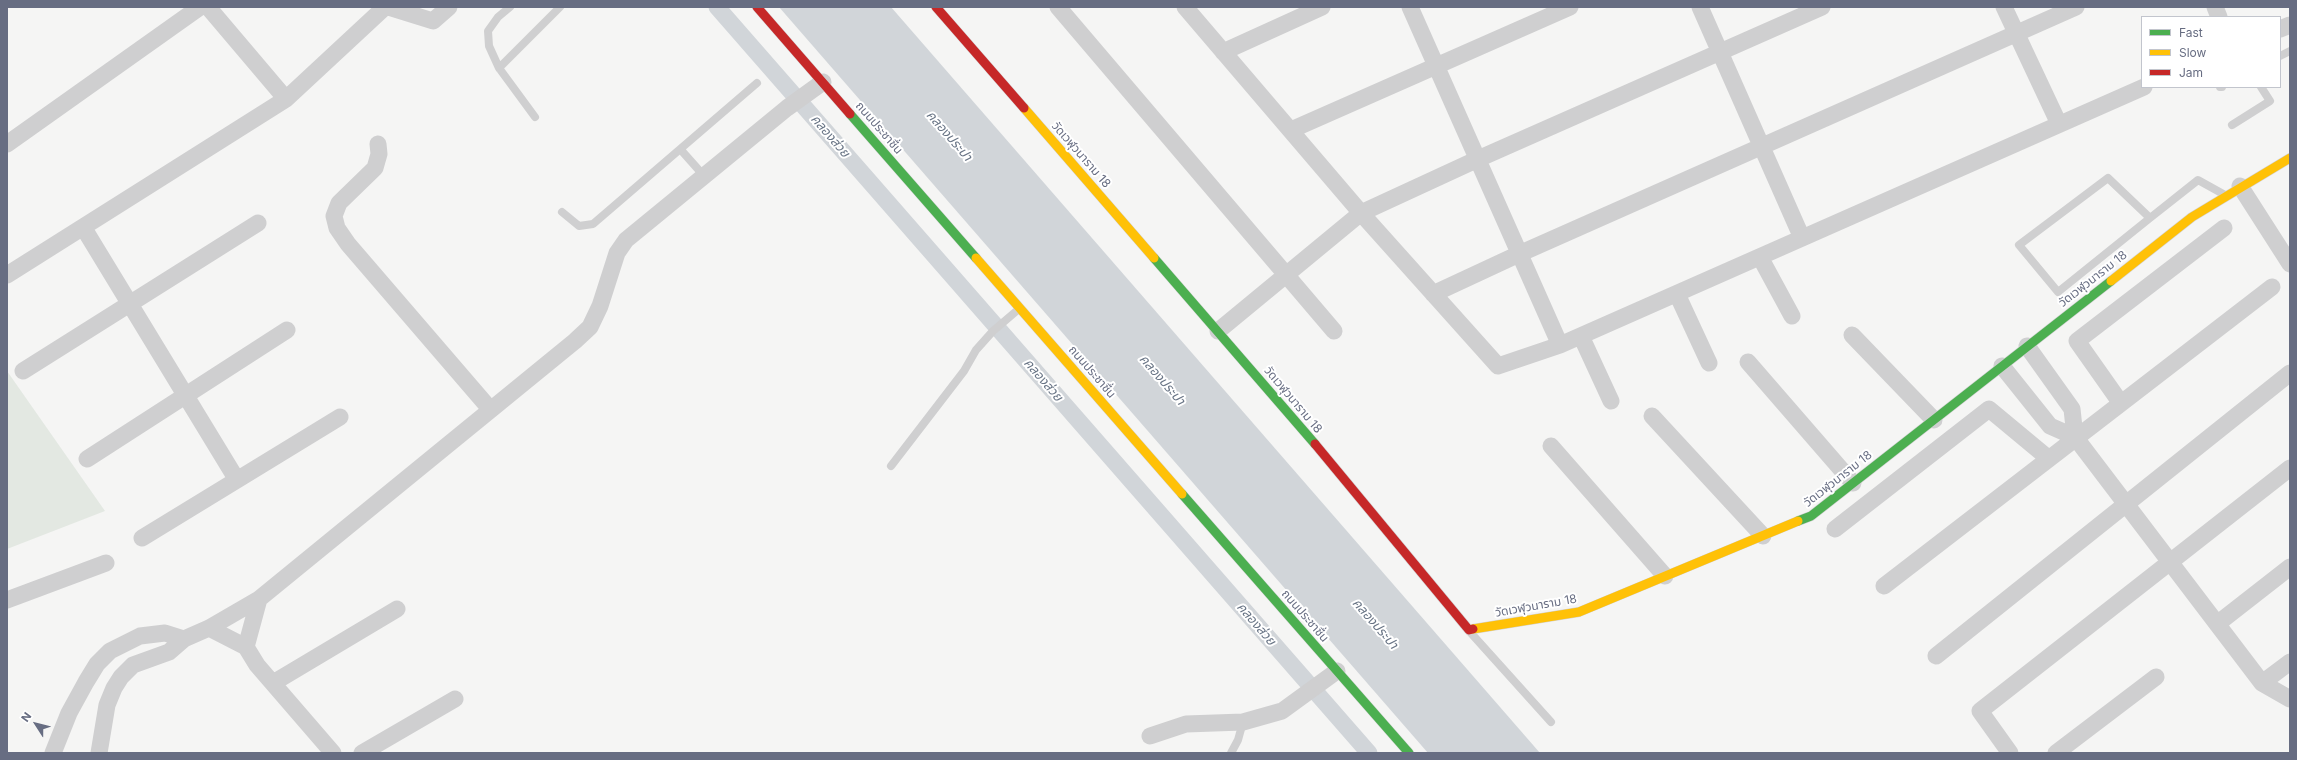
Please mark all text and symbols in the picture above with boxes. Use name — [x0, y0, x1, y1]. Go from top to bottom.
legend — [2141, 16, 2281, 88]
text: Fast — [2179, 25, 2203, 40]
text: Slow — [2179, 45, 2206, 60]
text: Jam — [2179, 65, 2203, 80]
street label: ถนนประชาชื่น — [852, 99, 906, 157]
water label: คลองประปา — [923, 108, 975, 164]
water label: คลองส่วย — [807, 111, 853, 161]
street label: วัดเวฬุวนาราม 18 — [1048, 119, 1114, 191]
street label: วัดเวฬุวนาราม 18 — [2056, 248, 2130, 310]
street label: ถนนประชาชื่น — [1065, 343, 1119, 401]
water label: คลองประปา — [1136, 352, 1188, 408]
water label: คลองส่วย — [1020, 355, 1066, 405]
street label: วัดเวฬุวนาราม 18 — [1261, 364, 1325, 436]
street label: วัดเวฬุวนาราม 18 — [1801, 448, 1875, 510]
street label: ถนนประชาชื่น — [1278, 587, 1332, 645]
street label: วัดเวฬุวนาราม 18 — [1494, 592, 1578, 620]
water label: คลองประปา — [1349, 596, 1401, 652]
water label: คลองส่วย — [1233, 599, 1279, 649]
north arrow — [16, 704, 56, 744]
text: N — [18, 709, 34, 724]

